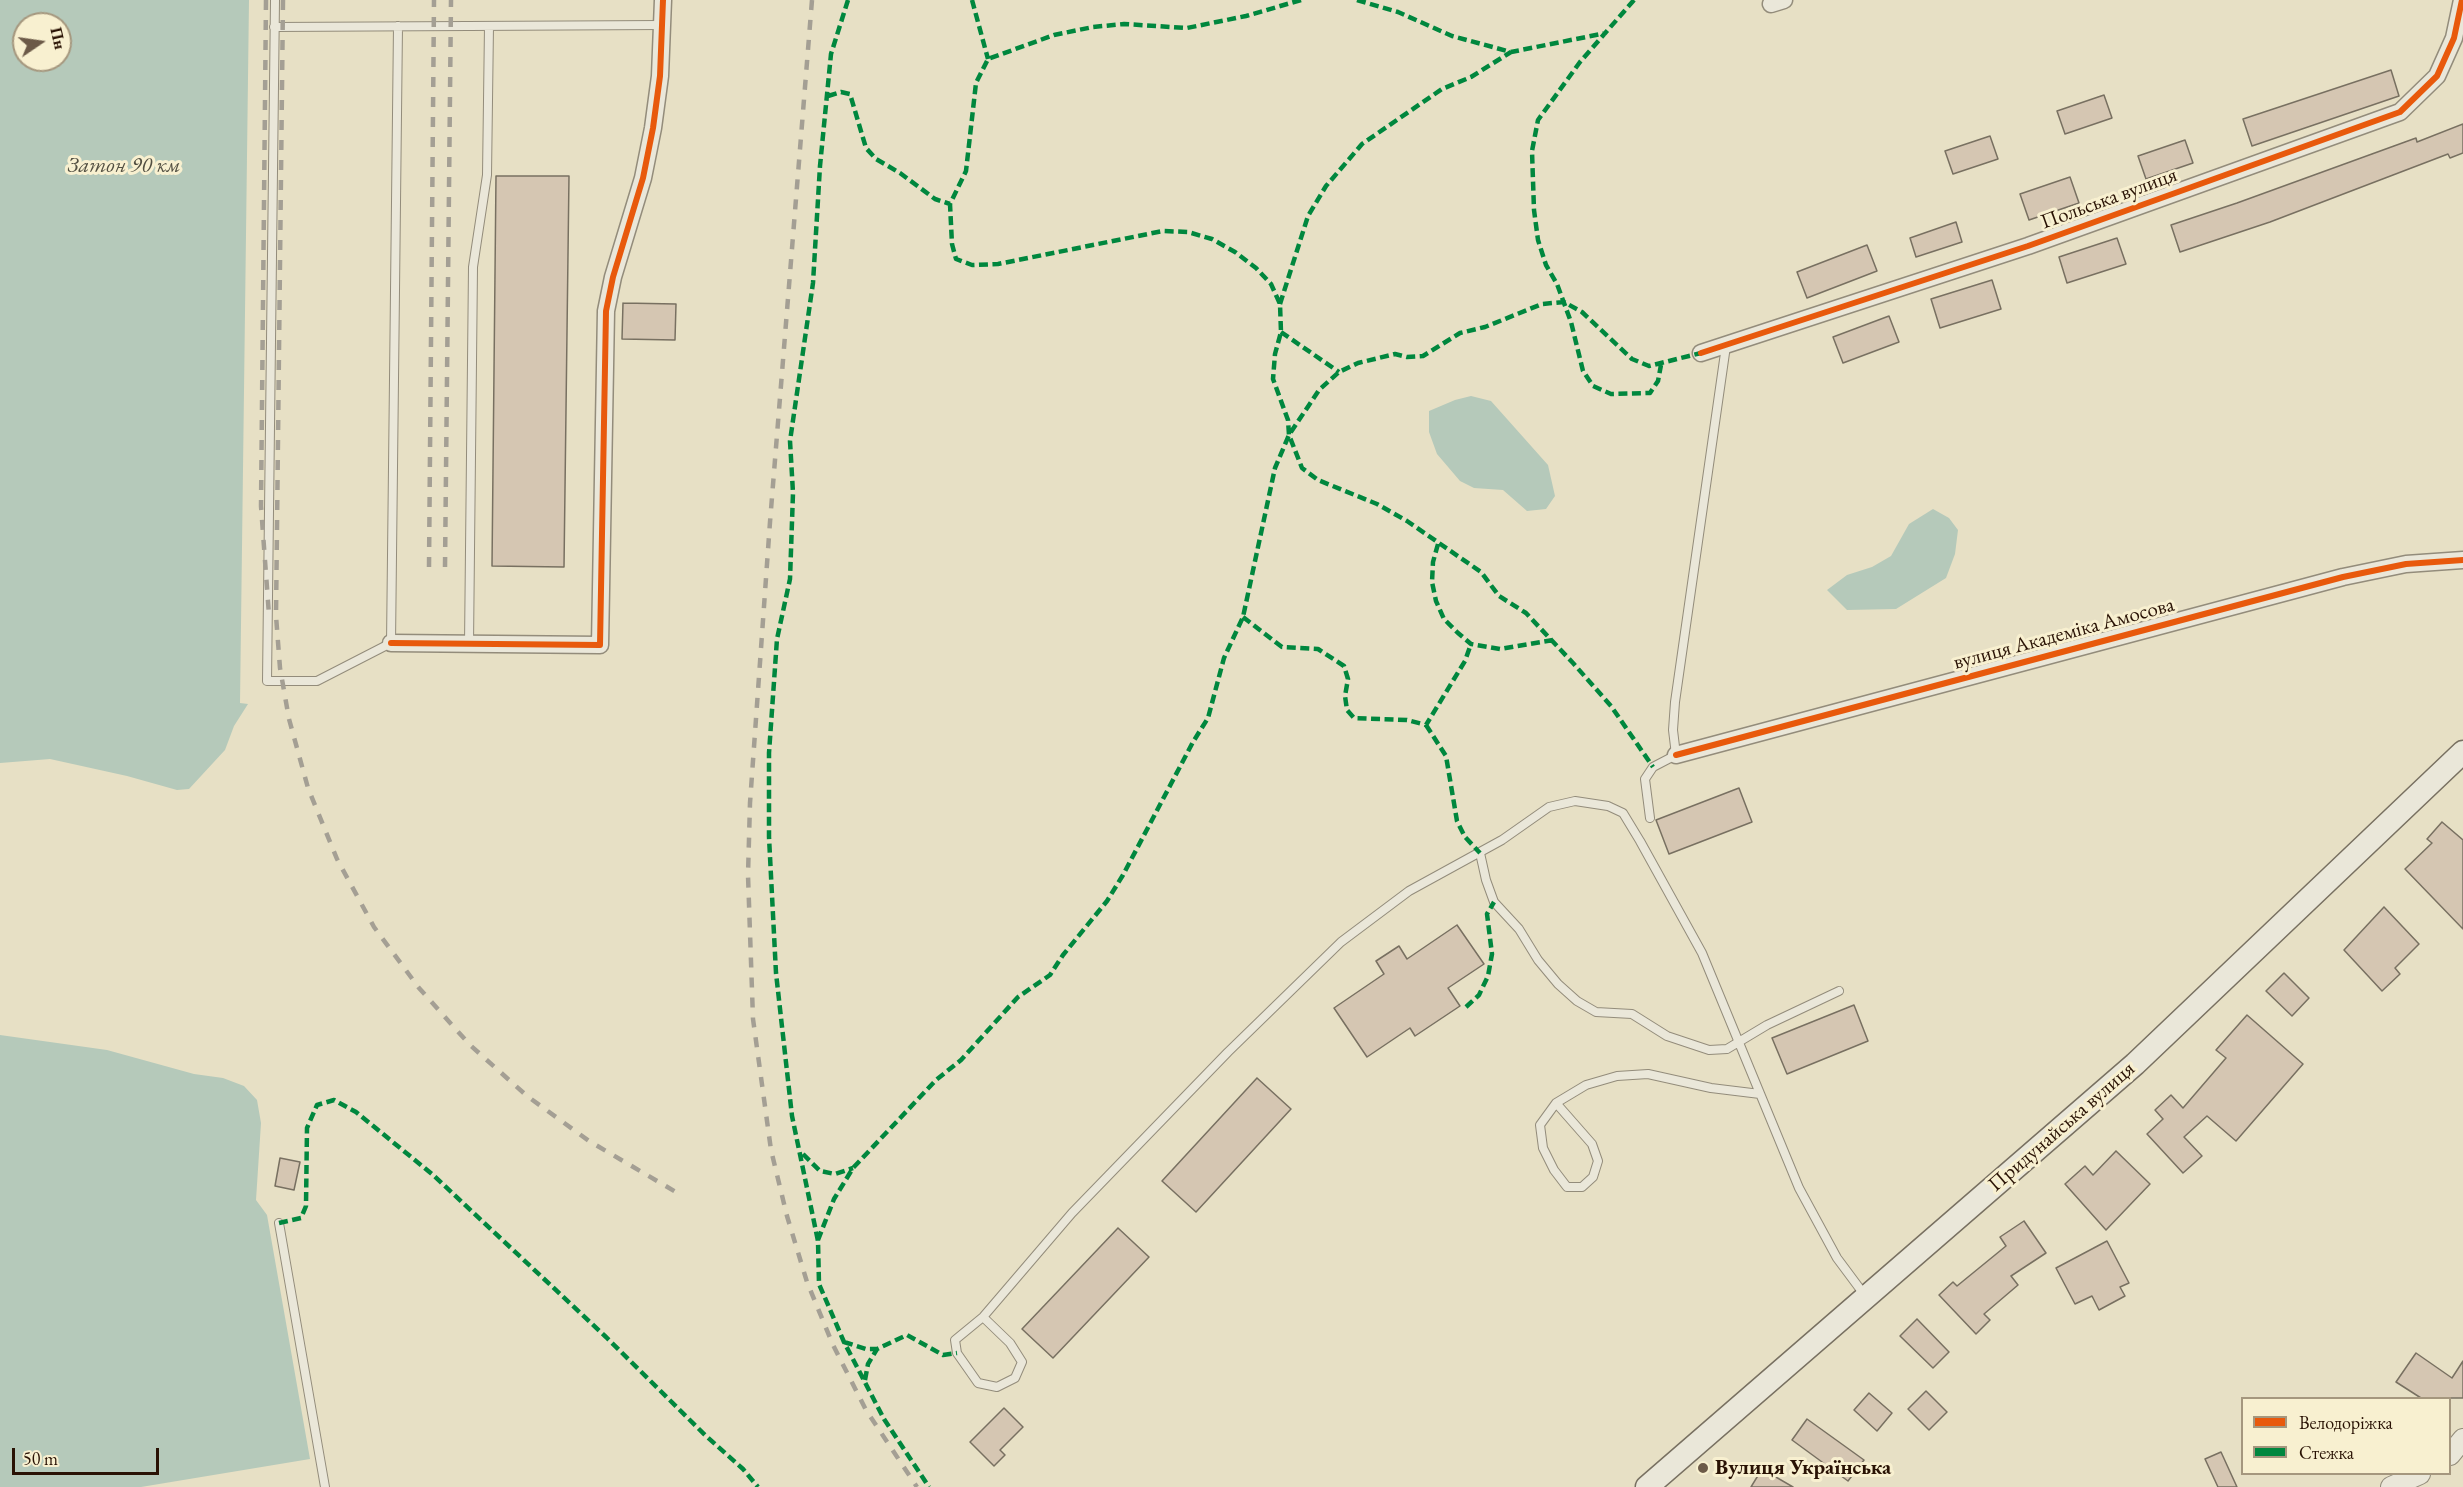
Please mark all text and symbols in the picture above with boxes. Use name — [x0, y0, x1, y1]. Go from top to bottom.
north arrow — [12, 12, 72, 72]
text: Пн — [45, 25, 71, 51]
water label: Затон 90 км — [67, 153, 181, 179]
street label: Польська вулиця — [2037, 163, 2181, 235]
street label: вулиця Академіка Амосова — [1951, 592, 2177, 676]
street label: Придунайська вулиця — [1984, 1057, 2140, 1197]
legend — [2241, 1397, 2451, 1475]
text: Велодоріжка — [2299, 1411, 2393, 1434]
scale bar — [15, 1436, 162, 1474]
text: Стежка — [2299, 1441, 2354, 1464]
text: 50 m — [23, 1447, 58, 1470]
place label: Вулиця Українська — [1715, 1455, 1891, 1481]
marker: Вулиця Українська — [1696, 1461, 1710, 1475]

